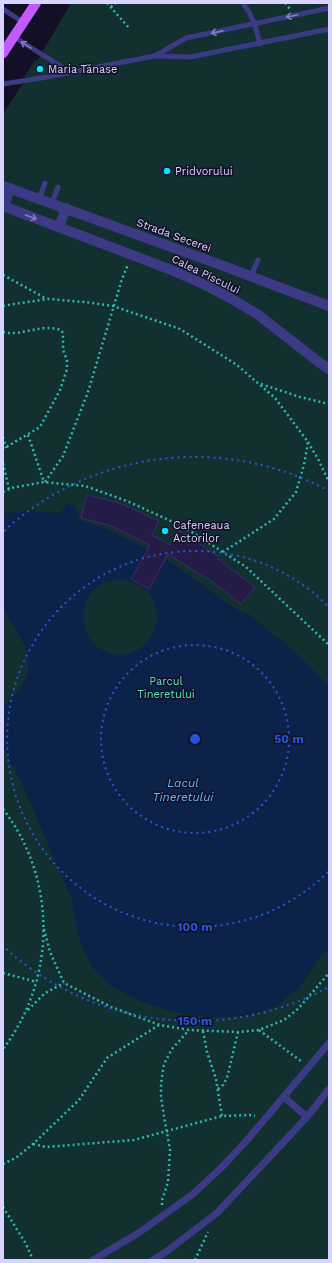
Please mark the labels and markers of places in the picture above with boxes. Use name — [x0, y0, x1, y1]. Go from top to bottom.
place label: Maria Tănase — [48, 63, 117, 76]
marker: Maria Tănase — [35, 64, 45, 74]
place label: Pridvorului — [175, 165, 233, 178]
marker: Pridvorului — [162, 166, 172, 176]
place label: Cafeneaua Actorilor — [173, 519, 230, 545]
marker: Cafeneaua Actorilor — [160, 526, 170, 536]
centre of rings — [188, 732, 202, 746]

